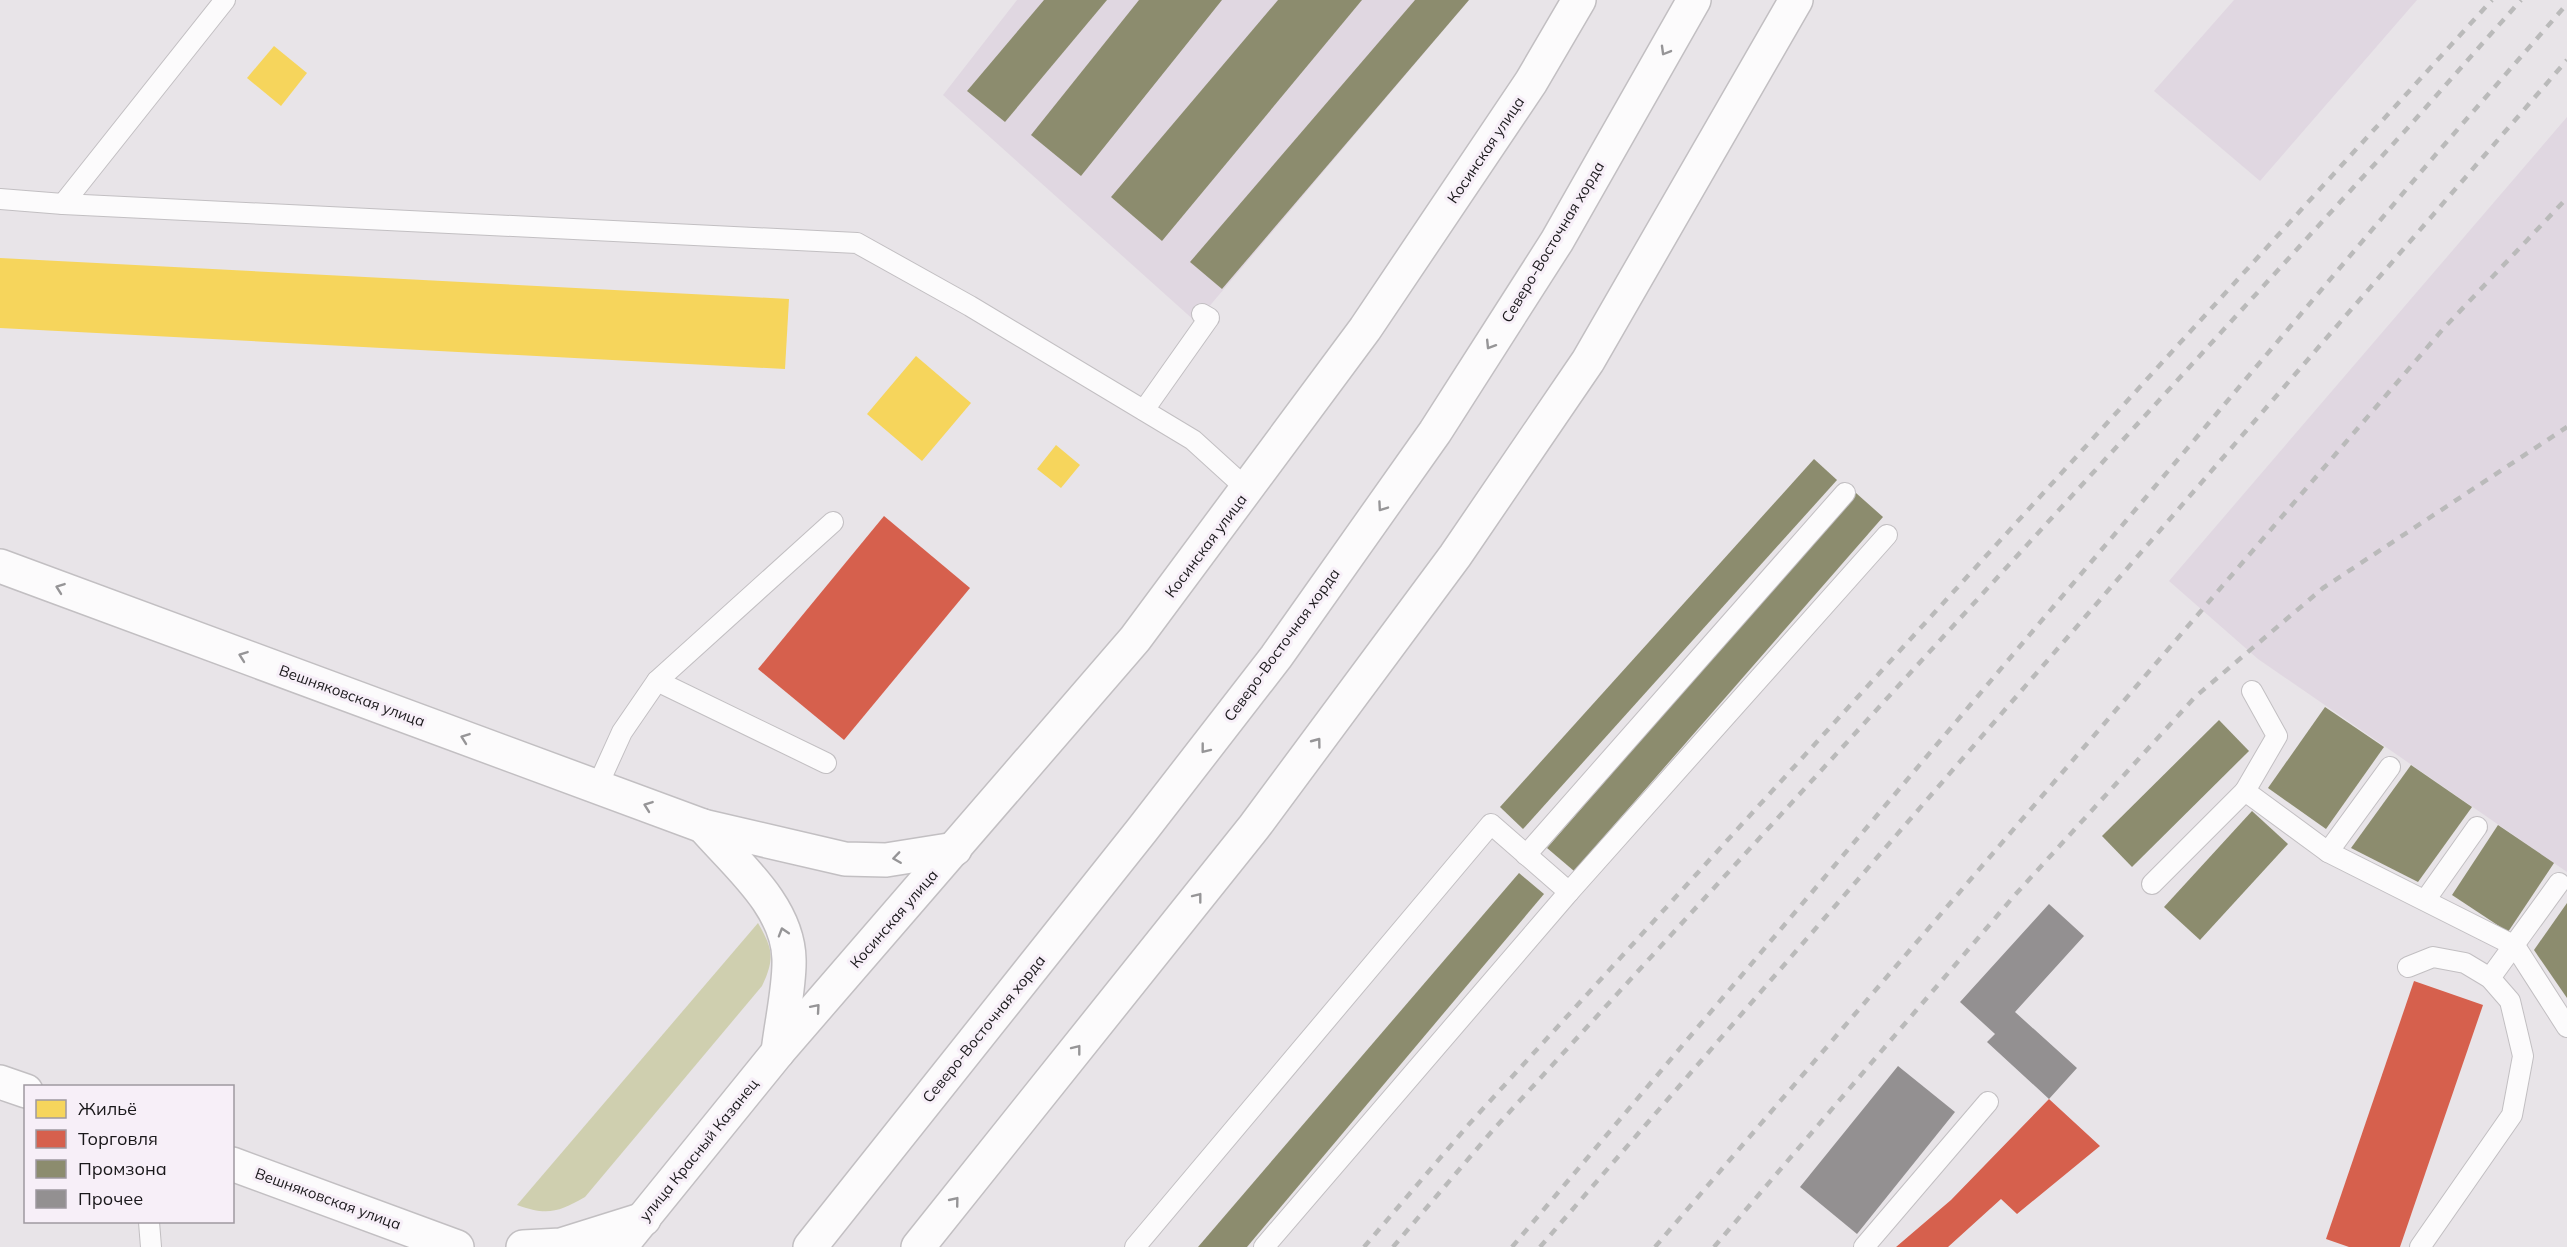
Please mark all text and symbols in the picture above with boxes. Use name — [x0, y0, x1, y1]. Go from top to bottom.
one-way arrow — [1661, 45, 1672, 55]
street label: Косинская улица — [1443, 93, 1528, 207]
street label: Северо-Восточная хорда — [1497, 158, 1608, 326]
one-way arrow — [1486, 339, 1498, 349]
street label: Косинская улица — [1161, 490, 1251, 601]
one-way arrow — [1378, 500, 1389, 511]
street label: Северо-Восточная хорда — [1220, 564, 1343, 725]
one-way arrow — [55, 583, 66, 596]
one-way arrow — [238, 651, 249, 663]
street label: Вешняковская улица — [277, 660, 428, 731]
one-way arrow — [460, 733, 471, 745]
one-way arrow — [1310, 738, 1321, 749]
one-way arrow — [1201, 742, 1212, 753]
one-way arrow — [643, 800, 654, 813]
one-way arrow — [892, 851, 901, 863]
street label: Косинская улица — [846, 865, 942, 972]
one-way arrow — [1191, 892, 1202, 903]
one-way arrow — [778, 927, 790, 938]
street label: Северо-Восточная хорда — [918, 951, 1049, 1106]
one-way arrow — [809, 1003, 820, 1014]
one-way arrow — [1070, 1045, 1081, 1056]
street label: улица Красный Казанец — [635, 1074, 762, 1225]
legend — [24, 1085, 234, 1223]
text: Жильё — [78, 1097, 137, 1120]
text: Торговля — [78, 1127, 158, 1150]
text: Промзона — [78, 1157, 167, 1180]
street label: Вешняковская улица — [253, 1163, 404, 1234]
text: Прочее — [78, 1187, 143, 1210]
one-way arrow — [948, 1197, 959, 1208]

